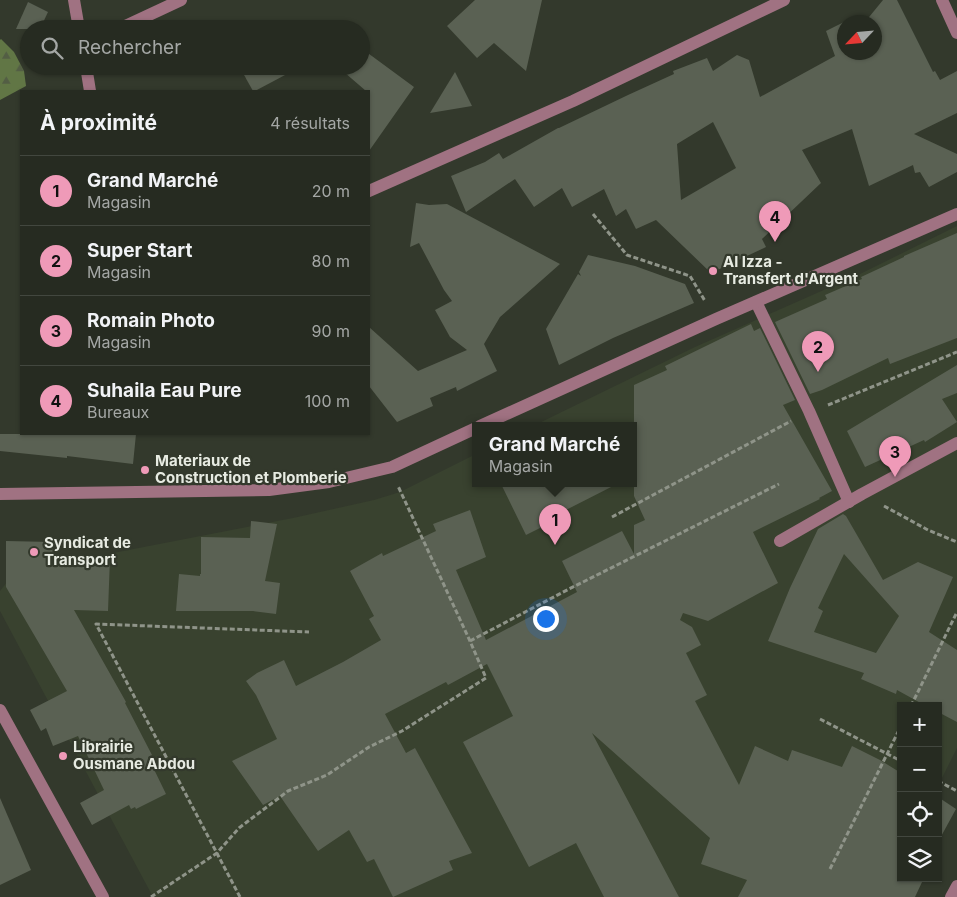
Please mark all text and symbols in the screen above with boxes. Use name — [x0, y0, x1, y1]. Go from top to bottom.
north arrow — [837, 15, 882, 60]
search box — [20, 20, 370, 75]
icon: search — [38, 34, 66, 62]
text: Rechercher — [78, 36, 181, 59]
text: À proximité — [40, 110, 157, 135]
text: 4 résultats — [270, 113, 350, 133]
text: Grand Marché — [87, 169, 218, 192]
text: 1 — [53, 181, 59, 201]
text: 20 m — [312, 181, 350, 201]
text: Magasin — [87, 192, 151, 212]
pin: 4 — [759, 201, 791, 242]
text: Super Start — [87, 239, 192, 262]
text: 2 — [51, 251, 61, 271]
text: 80 m — [311, 251, 350, 271]
place label: Al Izza - Transfert d'Argent — [723, 252, 859, 288]
text: Magasin — [87, 262, 151, 282]
marker: Al Izza - Transfert d'Argent — [707, 265, 719, 277]
text: Romain Photo — [87, 309, 215, 332]
text: 3 — [51, 321, 61, 341]
text: 90 m — [311, 321, 350, 341]
pin: 2 — [802, 331, 834, 372]
text: Magasin — [87, 332, 151, 352]
text: Suhaila Eau Pure — [87, 379, 242, 402]
text: 4 — [51, 391, 61, 411]
text: 100 m — [305, 391, 350, 411]
text: Bureaux — [87, 402, 149, 422]
popup — [472, 422, 637, 487]
text: Grand Marché — [489, 433, 620, 456]
pin: 3 — [879, 436, 911, 477]
place label: Materiaux de Construction et Plomberie — [155, 451, 347, 487]
text: Magasin — [489, 456, 553, 476]
marker: Materiaux de Construction et Plomberie — [139, 464, 151, 476]
pin: 1 — [539, 504, 571, 545]
place label: Syndicat de Transport — [44, 533, 131, 569]
marker: Syndicat de Transport — [28, 546, 40, 558]
your location — [533, 606, 559, 632]
map controls — [897, 702, 942, 882]
button: + — [897, 702, 942, 747]
place label: Librairie Ousmane Abdou — [73, 737, 195, 773]
button: − — [897, 747, 942, 792]
marker: Librairie Ousmane Abdou — [57, 750, 69, 762]
button: locate — [897, 792, 942, 837]
button: layers — [897, 837, 942, 882]

